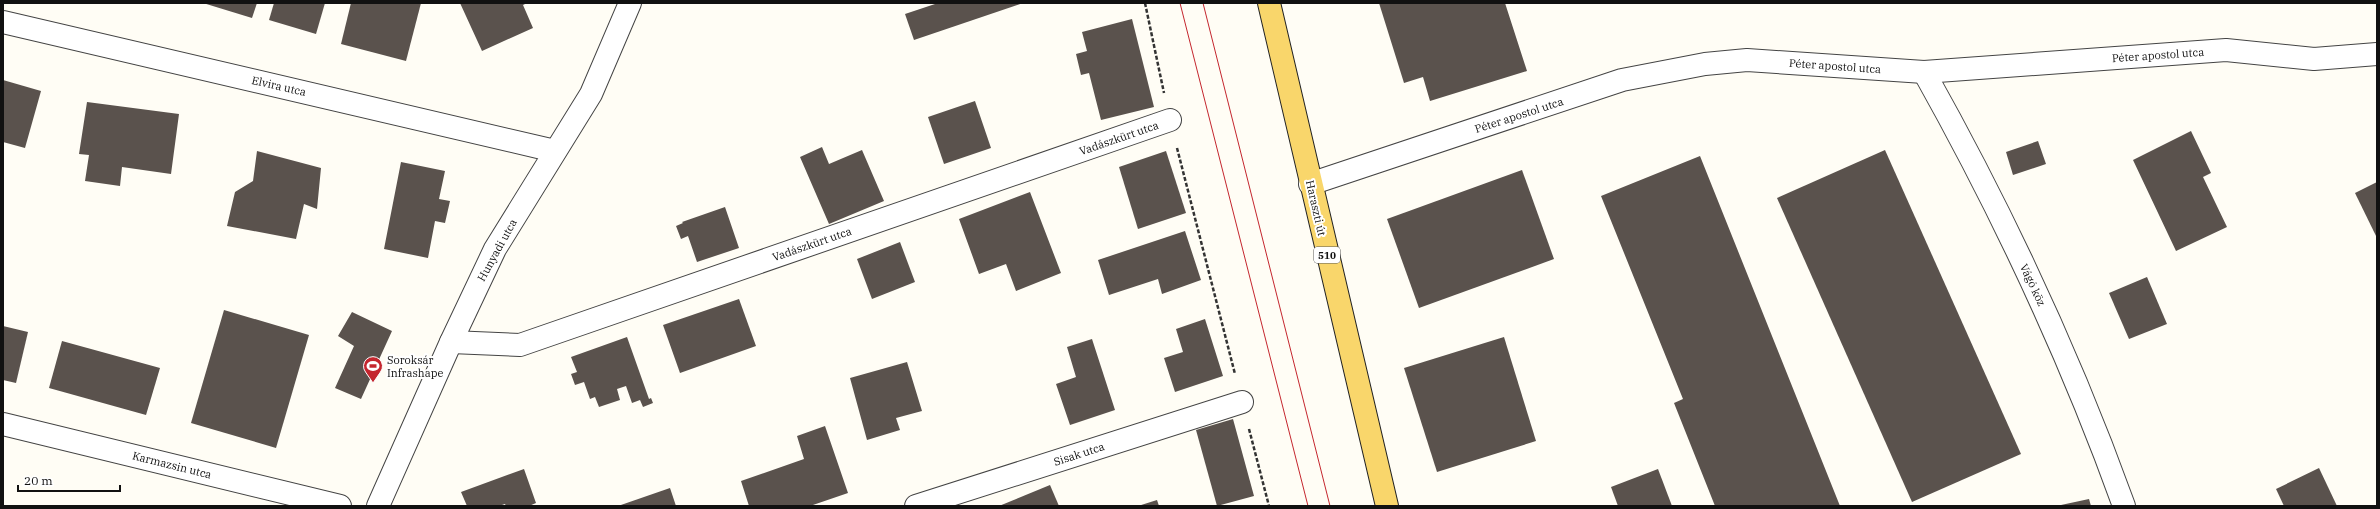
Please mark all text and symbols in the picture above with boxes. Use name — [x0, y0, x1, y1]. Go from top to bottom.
street label: Péter apostol utca — [2111, 45, 2205, 65]
street label: Péter apostol utca — [1788, 56, 1882, 76]
street label: Elvira utca — [250, 73, 308, 99]
street label: Péter apostol utca — [1473, 94, 1565, 136]
street label: Vadászkürt utca — [1078, 118, 1160, 158]
street label: Haraszti út — [1303, 179, 1329, 237]
street label: Hunyadi utca — [474, 216, 520, 284]
street label: Vadászkürt utca — [771, 224, 853, 264]
road number: 510 — [1314, 247, 1340, 263]
street label: Vágó köz — [2017, 262, 2049, 309]
place label: Soroksár Infrashape — [387, 353, 444, 380]
sports icon: Soroksár Infrashape — [362, 355, 384, 383]
street label: Sisak utca — [1052, 439, 1106, 469]
street label: Karmazsin utca — [131, 448, 213, 482]
scale bar — [18, 467, 120, 493]
text: 20 m — [24, 473, 53, 488]

